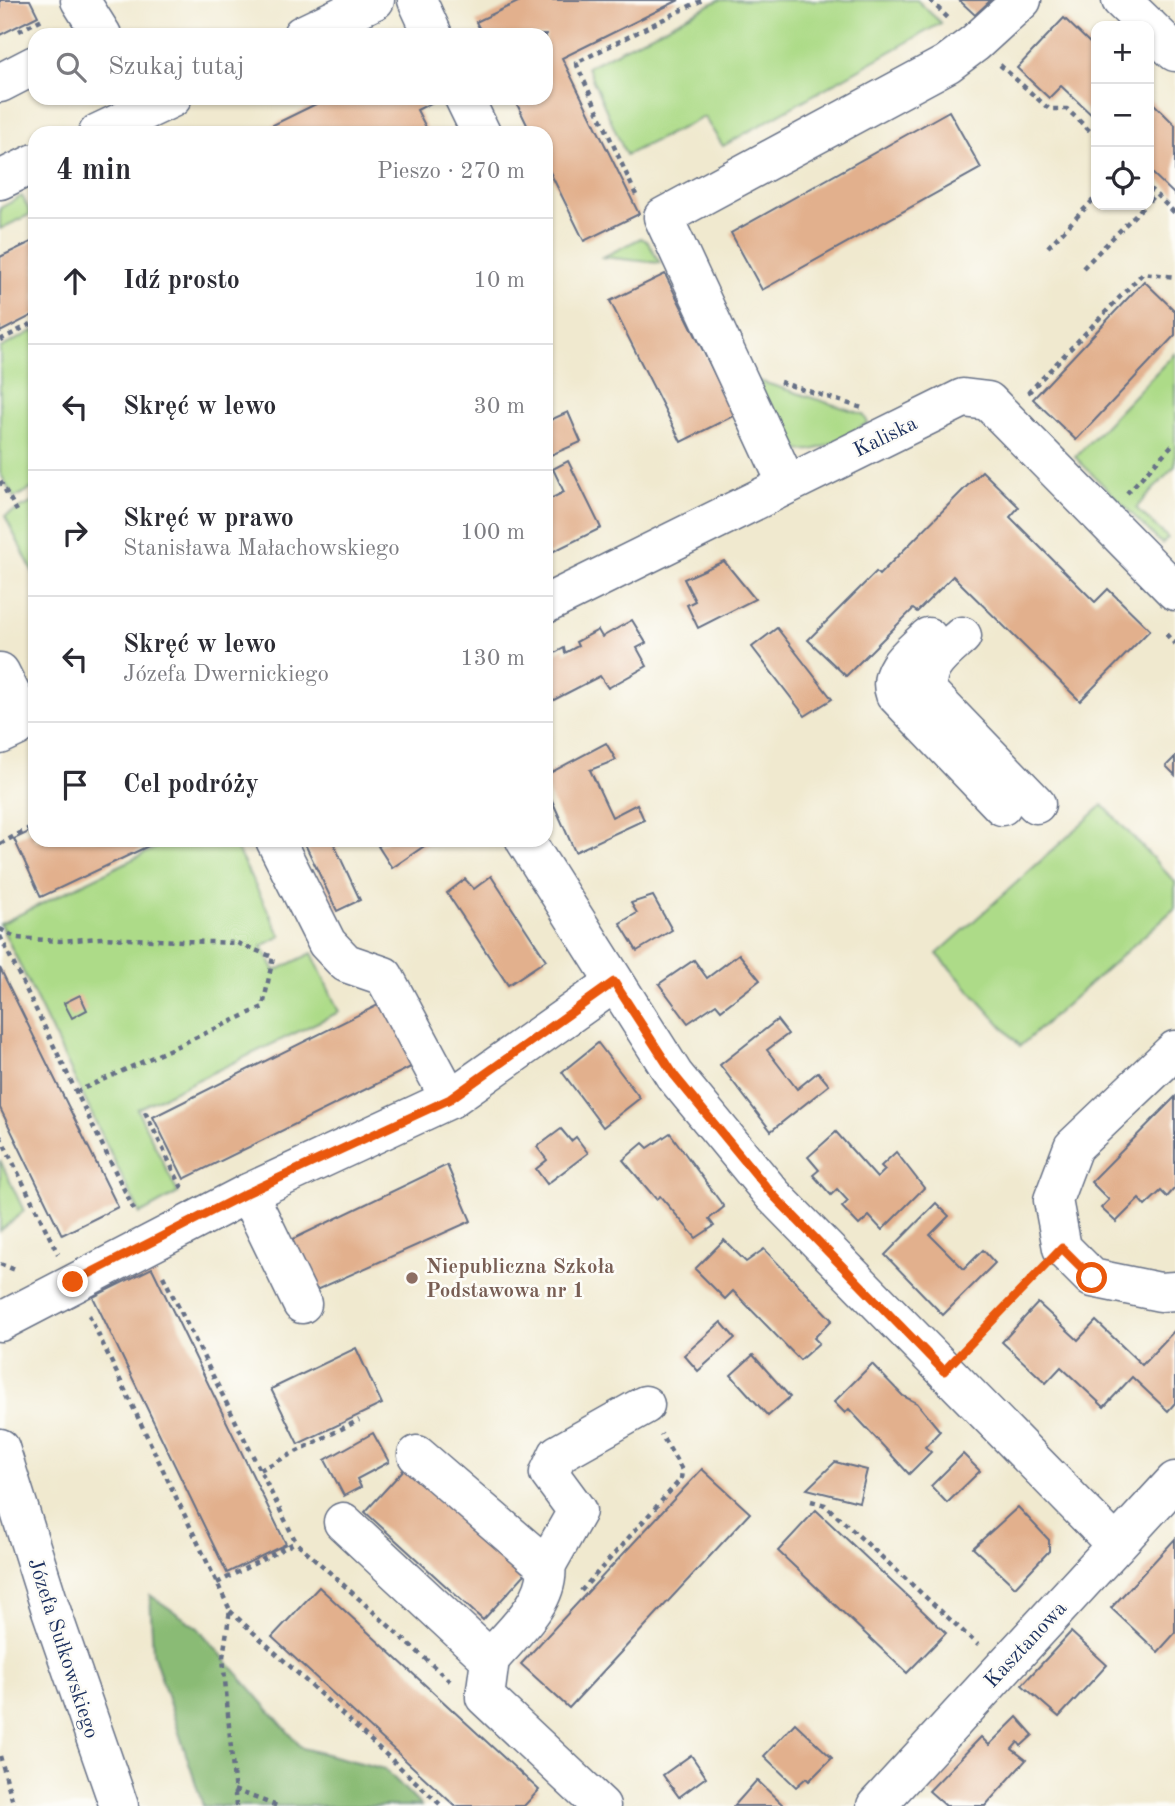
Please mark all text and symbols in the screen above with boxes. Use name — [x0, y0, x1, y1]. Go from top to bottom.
map controls — [1091, 21, 1154, 210]
button: + — [1091, 21, 1154, 84]
search box — [28, 28, 553, 105]
icon: search — [52, 48, 90, 86]
text: Szukaj tutaj — [108, 54, 245, 80]
button: − — [1091, 84, 1154, 147]
button: locate — [1091, 147, 1154, 210]
text: 4 min — [56, 156, 131, 186]
text: Pieszo · 270 m — [377, 160, 525, 183]
icon: ahead — [56, 262, 94, 300]
text: Idź prosto — [123, 268, 240, 294]
text: 10 m — [474, 269, 525, 292]
icon: left — [56, 388, 94, 426]
text: Skręć w lewo — [123, 394, 276, 420]
text: 30 m — [474, 395, 525, 418]
street label: Kaliska — [850, 413, 921, 462]
text: Skręć w prawo — [123, 506, 294, 532]
icon: right — [56, 514, 94, 552]
text: 100 m — [460, 521, 525, 544]
text: Stanisława Małachowskiego — [123, 537, 400, 560]
text: Skręć w lewo — [123, 632, 276, 658]
icon: left — [56, 640, 94, 678]
text: 130 m — [460, 647, 525, 670]
text: Józefa Dwernickiego — [123, 663, 329, 686]
icon: arrive — [56, 766, 94, 804]
text: Cel podróży — [123, 772, 259, 798]
place label: Niepubliczna Szkoła Podstawowa nr 1 — [426, 1257, 615, 1302]
route start — [1076, 1262, 1107, 1293]
route end — [57, 1266, 88, 1297]
marker: Niepubliczna Szkoła Podstawowa nr 1 — [404, 1270, 420, 1286]
street label: Józefa Sułkowskiego — [23, 1556, 102, 1741]
street label: Kasztanowa — [981, 1598, 1071, 1692]

